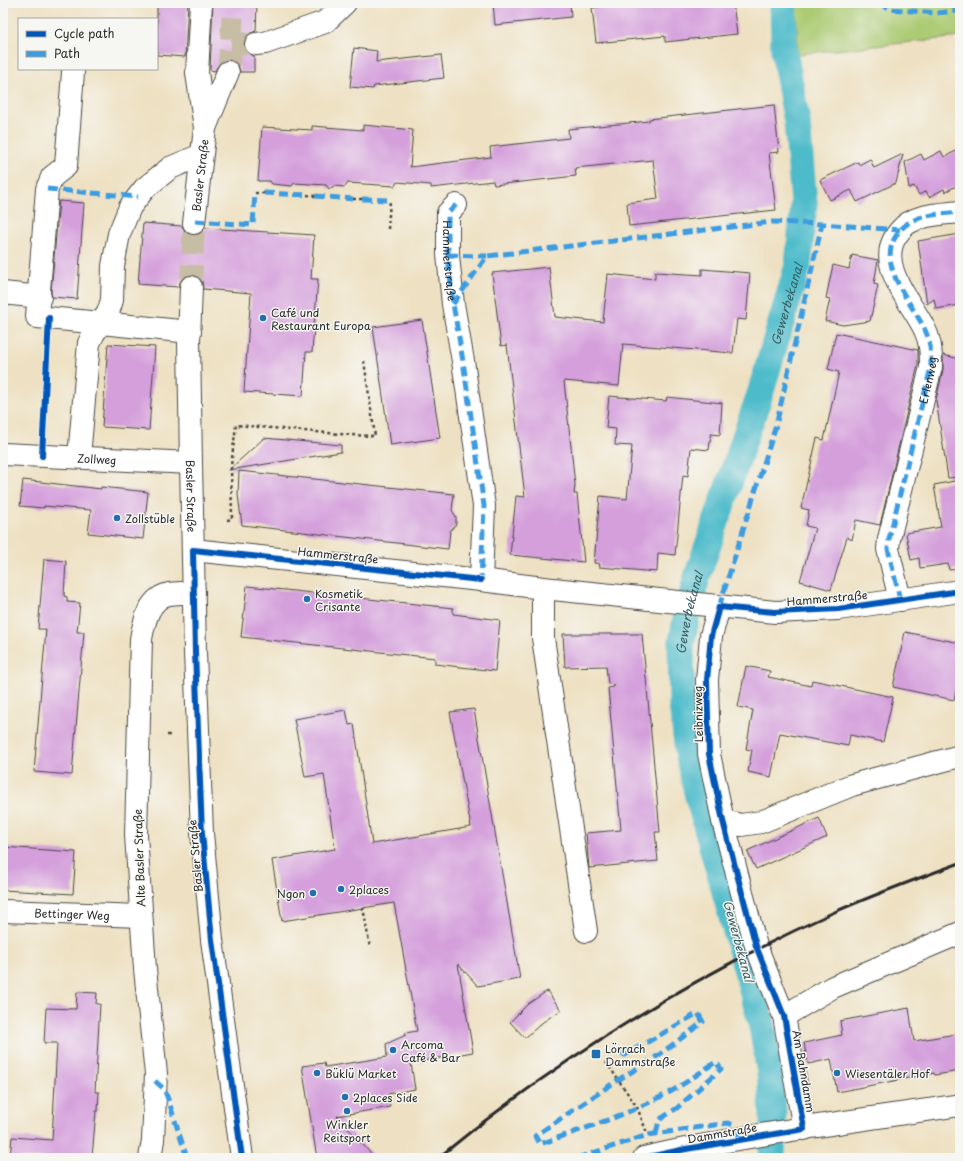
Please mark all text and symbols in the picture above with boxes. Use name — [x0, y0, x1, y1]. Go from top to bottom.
legend — [18, 18, 158, 70]
text: Cycle path — [54, 24, 115, 42]
text: Path — [54, 44, 80, 62]
street label: Basler Straße — [187, 138, 212, 212]
street label: Hammerstraße — [440, 220, 461, 302]
water label: Gewerbekanal — [766, 260, 807, 347]
place label: Café und Restaurant Europa — [271, 304, 371, 334]
marker: Café und Restaurant Europa — [258, 313, 268, 323]
street label: Erlenweg — [914, 357, 940, 405]
street label: Zollweg — [77, 449, 117, 468]
street label: Basler Straße — [182, 459, 201, 533]
place label: Zollstüble — [125, 510, 175, 527]
marker: Zollstüble — [112, 513, 122, 523]
street label: Hammerstraße — [297, 542, 379, 568]
water label: Gewerbekanal — [672, 568, 708, 654]
place label: Kosmetik Crisante — [315, 585, 363, 615]
street label: Hammerstraße — [786, 586, 868, 610]
marker: Kosmetik Crisante — [302, 594, 312, 604]
street label: Leibnizweg — [689, 685, 707, 743]
street label: Alte Basler Straße — [129, 809, 149, 907]
street label: Basler Straße — [183, 819, 207, 893]
place label: 2places — [349, 881, 389, 898]
marker: 2places — [336, 884, 346, 894]
place label: Ngon — [277, 885, 305, 902]
marker: Ngon — [308, 888, 318, 898]
water label: Gewerbekanal — [719, 898, 759, 985]
street label: Bettinger Weg — [34, 904, 110, 923]
street label: Am Bahndamm — [788, 1029, 820, 1113]
place label: Arcoma Café & Bar — [401, 1036, 460, 1066]
place label: Lörrach Dammstraße — [605, 1040, 676, 1070]
marker: Arcoma Café & Bar — [388, 1045, 398, 1055]
marker: Lörrach Dammstraße — [590, 1048, 602, 1060]
place label: Büklü Market — [325, 1065, 397, 1082]
place label: Wiesentäler Hof — [845, 1065, 931, 1082]
marker: Büklü Market — [312, 1068, 322, 1078]
marker: Wiesentäler Hof — [832, 1068, 842, 1078]
place label: 2places Side — [353, 1089, 418, 1106]
marker: 2places Side — [340, 1092, 350, 1102]
marker: Winkler Reitsport — [342, 1106, 352, 1116]
place label: Winkler Reitsport — [323, 1116, 371, 1146]
street label: Dammstraße — [686, 1118, 758, 1147]

